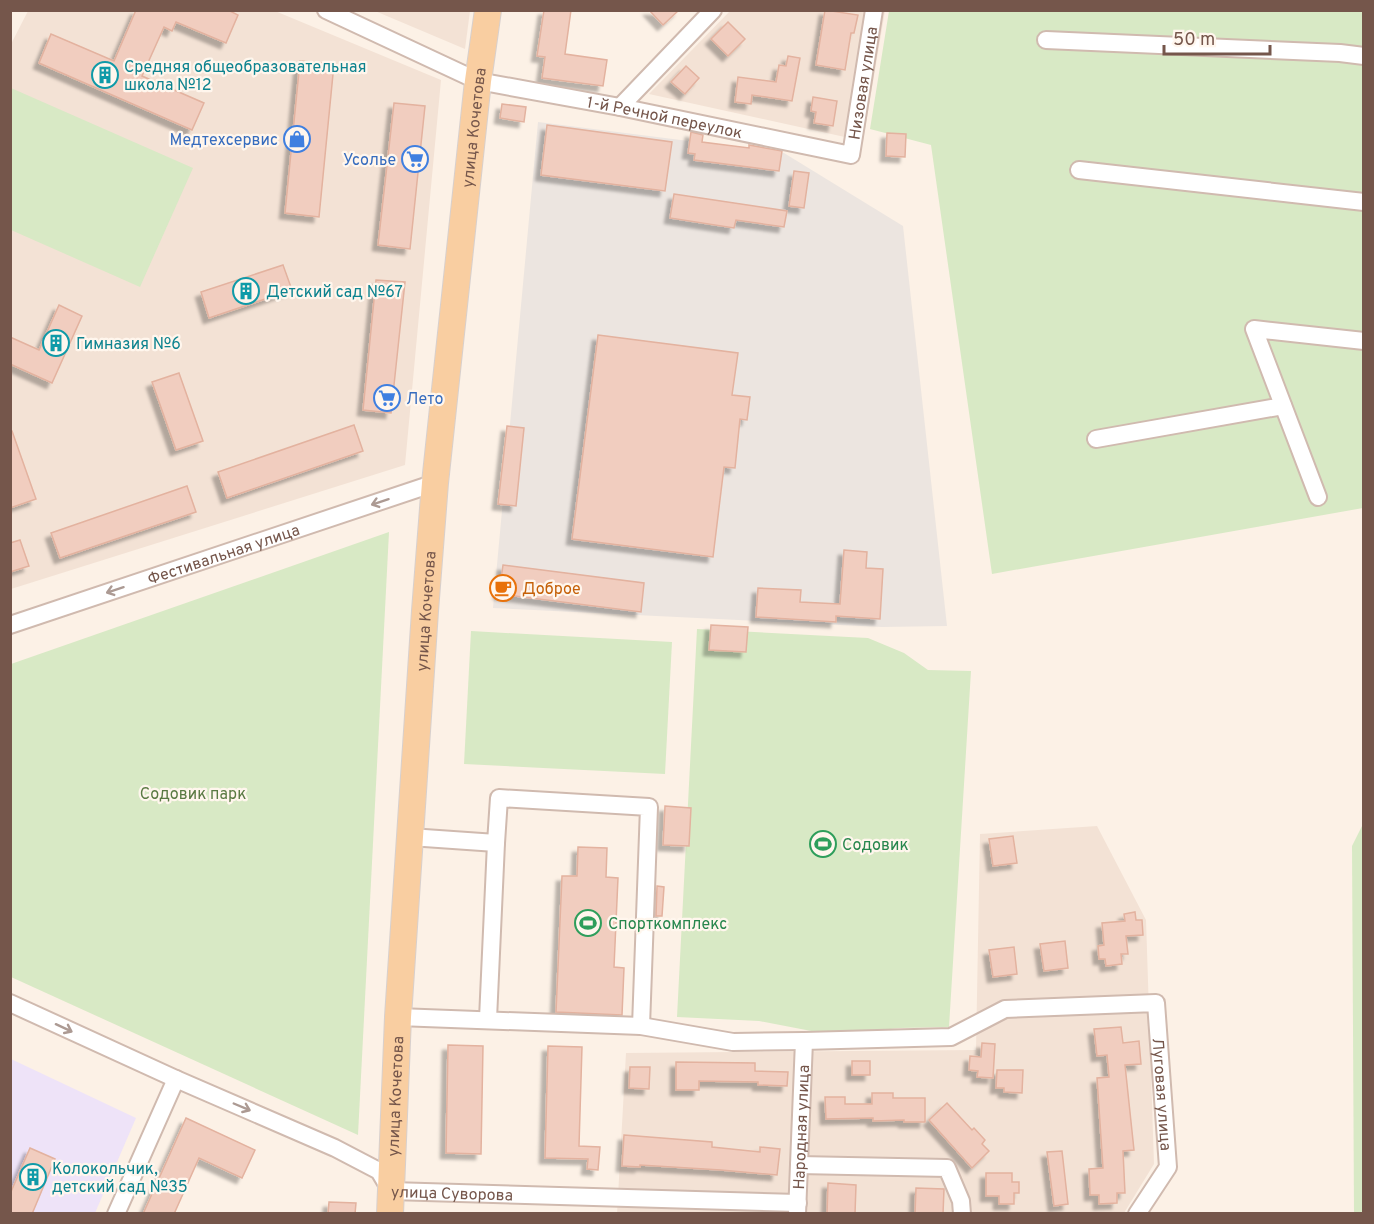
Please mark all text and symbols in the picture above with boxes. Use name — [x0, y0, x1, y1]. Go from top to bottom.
scale bar — [1164, 18, 1270, 56]
street label: Низовая улица — [846, 25, 883, 141]
text: 50 m — [1173, 29, 1215, 52]
place label: Средняя общеобразовательная школа №12 — [124, 58, 366, 96]
building icon: Средняя общеобразовательная школа №12 — [90, 60, 120, 90]
street label: улица Кочетова — [459, 66, 492, 189]
street label: 1-й Речной переулок — [585, 93, 744, 144]
shop icon: Медтехсервис — [282, 124, 312, 154]
place label: Медтехсервис — [170, 131, 278, 151]
supermarket icon: Усолье — [400, 144, 430, 174]
place label: Усолье — [343, 151, 396, 171]
building icon: Детский сад №67 — [231, 276, 261, 306]
place label: Детский сад №67 — [266, 283, 403, 303]
building icon: Гимназия №6 — [41, 328, 71, 358]
place label: Гимназия №6 — [76, 335, 181, 355]
supermarket icon: Лето — [372, 383, 402, 413]
place label: Лето — [406, 390, 443, 410]
one-way arrow — [371, 497, 390, 508]
street label: Фестивальная улица — [145, 521, 303, 590]
street label: улица Кочетова — [413, 550, 442, 672]
cafe icon: Доброе — [488, 573, 518, 603]
place label: Доброе — [522, 580, 581, 600]
one-way arrow — [106, 585, 125, 596]
park label: Содовик парк — [140, 785, 246, 805]
sports icon: Содовик — [808, 829, 838, 859]
place label: Содовик — [842, 836, 909, 856]
sports icon: Спорткомплекс — [573, 908, 603, 938]
place label: Спорткомплекс — [608, 915, 727, 935]
one-way arrow — [54, 1022, 72, 1034]
street label: улица Кочетова — [384, 1035, 409, 1157]
street label: Луговая улица — [1147, 1037, 1175, 1152]
street label: Народная улица — [790, 1064, 815, 1190]
one-way arrow — [232, 1102, 250, 1113]
place label: Колокольчик, детский сад №35 — [52, 1160, 188, 1198]
building icon: Колокольчик, детский сад №35 — [18, 1162, 48, 1192]
street label: улица Суворова — [391, 1183, 513, 1207]

